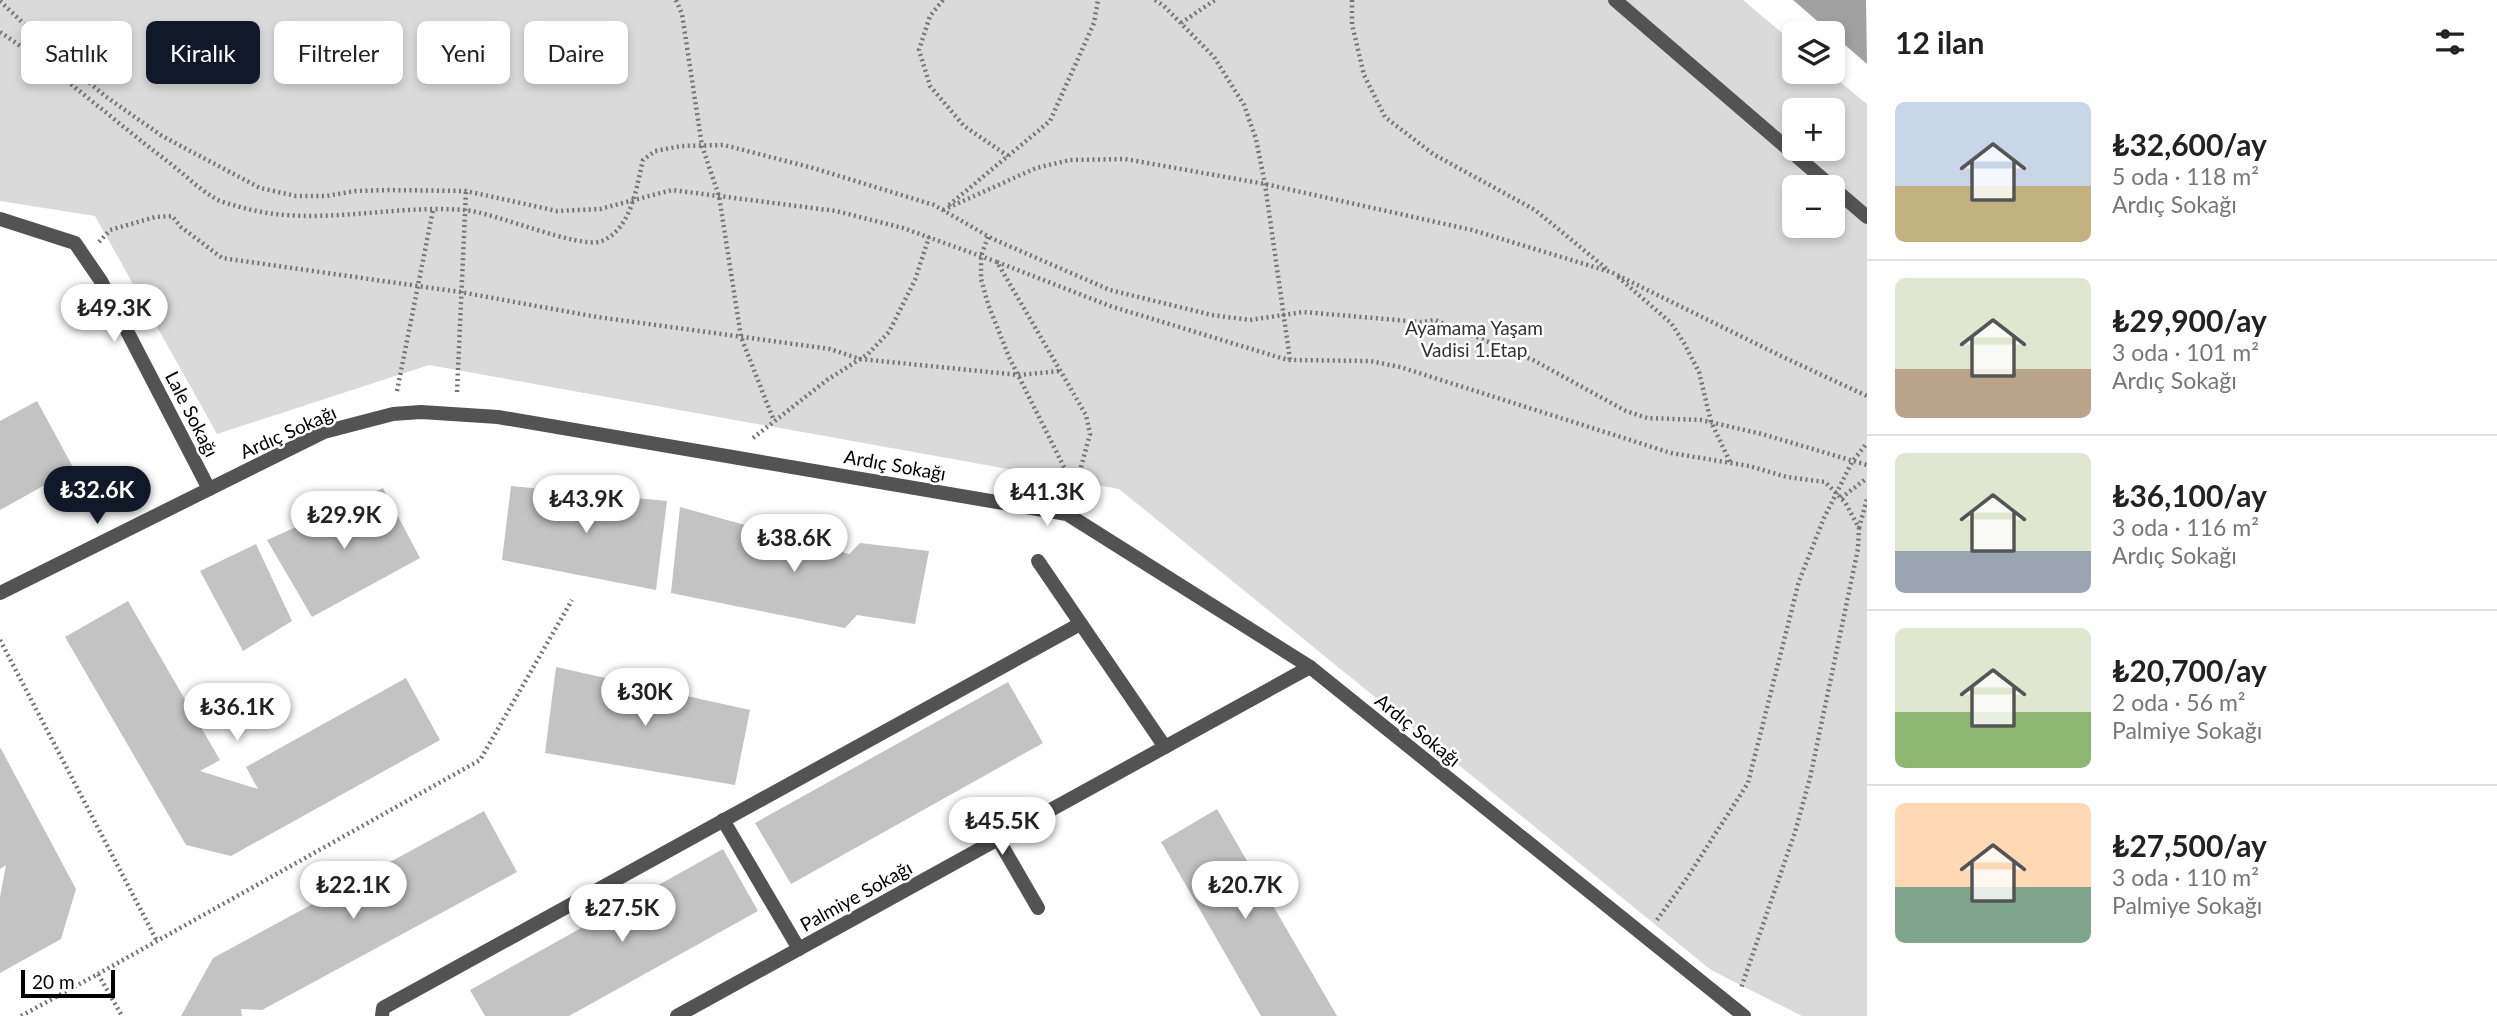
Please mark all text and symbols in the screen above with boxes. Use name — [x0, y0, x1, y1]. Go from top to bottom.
chip: Satılık — [21, 21, 132, 84]
chip: Kiralık — [146, 21, 260, 84]
chip: Filtreler — [274, 21, 403, 84]
chip: Yeni — [417, 21, 510, 84]
chip: Daire — [524, 21, 628, 84]
map controls — [1782, 21, 1845, 238]
button: layers — [1782, 21, 1845, 84]
icon: filters — [2431, 23, 2469, 61]
text: 12 ilan — [1895, 24, 1984, 60]
button: + — [1782, 98, 1845, 161]
text: ₺32,600/ay — [2112, 126, 2267, 162]
icon: home — [1951, 130, 2035, 214]
text: 5 oda · 118 m² — [2112, 162, 2259, 190]
button: − — [1782, 175, 1845, 238]
text: Ardıç Sokağı — [2112, 190, 2237, 218]
pin: ₺49.3K — [57, 284, 171, 344]
text: ₺49.3K — [77, 293, 151, 321]
text: ₺29,900/ay — [2112, 302, 2267, 338]
icon: home — [1951, 306, 2035, 390]
park label: Ayamama Yaşam Vadisi 1.Etap — [1405, 316, 1543, 361]
text: 3 oda · 101 m² — [2112, 338, 2259, 366]
text: Ardıç Sokağı — [2112, 366, 2237, 394]
street label: Lale Sokağı — [161, 367, 224, 460]
street label: Ardıç Sokağı — [236, 400, 340, 463]
street label: Ardıç Sokağı — [842, 444, 948, 485]
pin: ₺32.6K — [40, 466, 154, 526]
pin: ₺41.3K — [990, 468, 1104, 528]
text: ₺32.6K — [60, 475, 134, 503]
pin: ₺43.9K — [529, 476, 643, 535]
text: ₺41.3K — [1010, 477, 1084, 505]
text: ₺36,100/ay — [2112, 477, 2267, 513]
icon: home — [1951, 481, 2035, 565]
text: ₺43.9K — [549, 484, 623, 512]
pin: ₺29.9K — [287, 491, 401, 551]
text: ₺29.9K — [307, 500, 381, 528]
text: 3 oda · 116 m² — [2112, 513, 2259, 541]
pin: ₺38.6K — [737, 514, 851, 574]
text: ₺38.6K — [757, 523, 831, 551]
text: Ardıç Sokağı — [2112, 541, 2237, 569]
text: ₺20,700/ay — [2112, 652, 2267, 688]
icon: home — [1951, 656, 2035, 740]
pin: ₺30K — [604, 668, 686, 728]
text: ₺30K — [617, 677, 673, 705]
pin: ₺36.1K — [180, 684, 294, 743]
street label: Ardıç Sokağı — [1371, 688, 1466, 771]
text: 2 oda · 56 m² — [2112, 688, 2246, 716]
text: ₺36.1K — [200, 692, 274, 720]
text: Palmiye Sokağı — [2112, 716, 2262, 744]
pin: ₺45.5K — [945, 798, 1059, 857]
text: ₺45.5K — [965, 806, 1039, 834]
text: ₺27,500/ay — [2112, 827, 2267, 863]
icon: home — [1951, 831, 2035, 915]
street label: Palmiye Sokağı — [796, 855, 916, 936]
pin: ₺22.1K — [296, 862, 410, 921]
pin: ₺20.7K — [1188, 862, 1302, 921]
text: 3 oda · 110 m² — [2112, 863, 2259, 891]
text: ₺22.1K — [316, 870, 390, 898]
text: ₺20.7K — [1208, 870, 1282, 898]
pin: ₺27.5K — [565, 884, 679, 944]
text: Palmiye Sokağı — [2112, 891, 2262, 919]
text: ₺27.5K — [585, 893, 659, 921]
scale bar — [21, 967, 116, 999]
text: 20 m — [32, 970, 75, 993]

